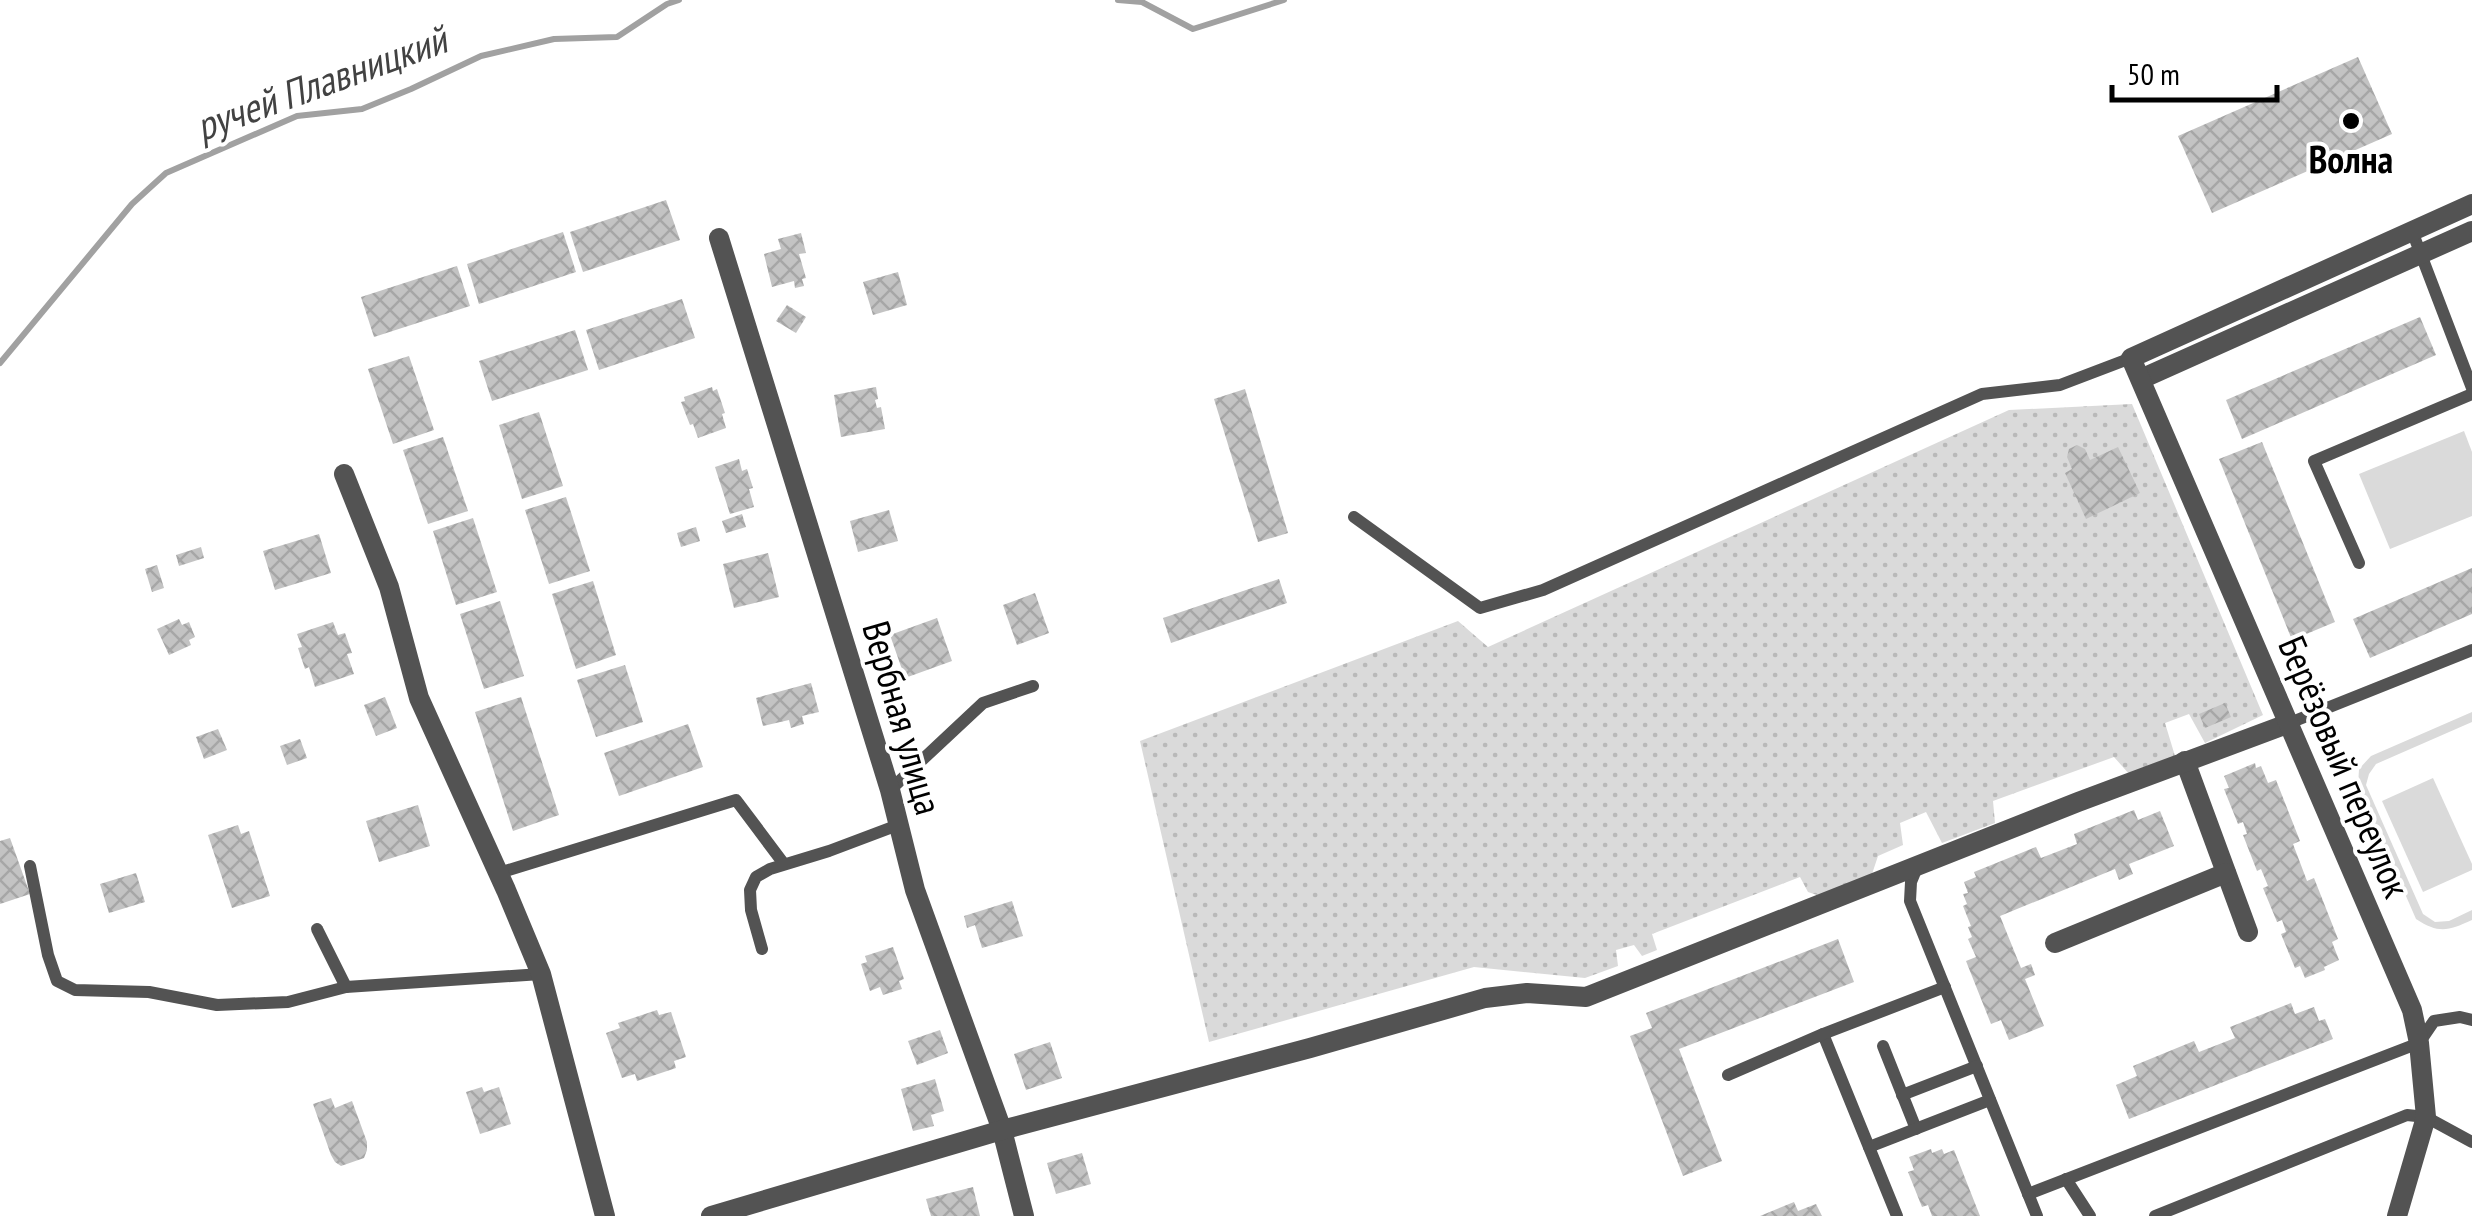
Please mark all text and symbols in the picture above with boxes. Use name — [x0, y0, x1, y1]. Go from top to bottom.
water label: ручей Плавницкий — [188, 11, 456, 151]
scale bar — [2112, 40, 2277, 102]
text: 50 m — [2127, 54, 2180, 93]
marker: Волна — [2340, 110, 2362, 132]
place label: Волна — [2309, 134, 2393, 183]
street label: Вербная улица — [852, 615, 954, 820]
street label: Берёзовый переулок — [2268, 628, 2423, 905]

